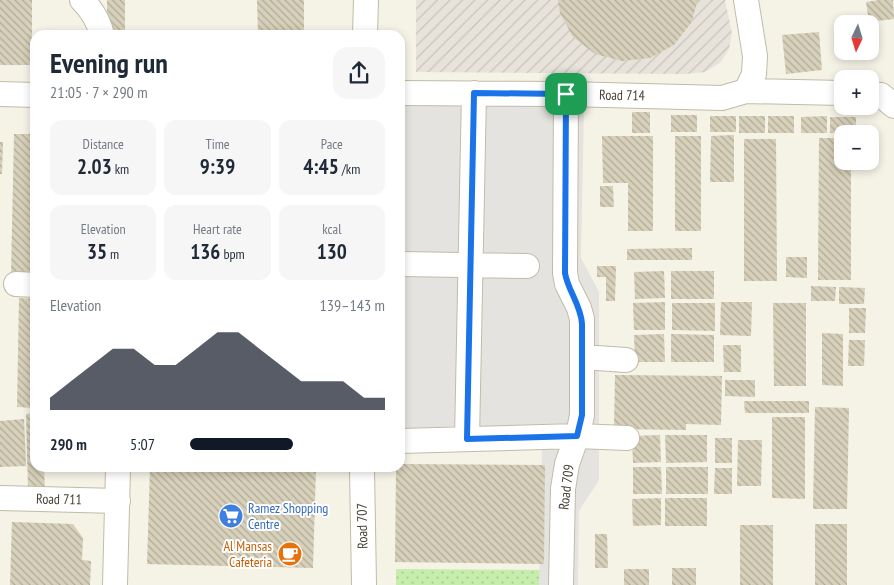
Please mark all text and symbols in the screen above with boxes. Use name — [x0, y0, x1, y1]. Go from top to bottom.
north arrow — [834, 15, 879, 60]
map controls — [834, 15, 879, 170]
text: Evening run — [50, 44, 168, 81]
button: share — [333, 47, 385, 99]
button: + — [834, 70, 879, 115]
pin — [545, 73, 587, 115]
icon: arrive — [552, 80, 580, 108]
text: 21:05 · 7 × 290 m — [50, 82, 148, 102]
street label: Road 714 — [599, 86, 646, 104]
button: − — [834, 125, 879, 170]
text: Distance — [83, 135, 124, 153]
text: Time — [205, 135, 230, 153]
text: Pace — [321, 135, 343, 153]
text: 2.03 — [77, 153, 112, 180]
text: 9:39 — [200, 153, 235, 180]
text: 4:45 — [303, 153, 339, 180]
text: km — [112, 160, 129, 178]
text: /km — [339, 160, 360, 178]
text: Elevation — [81, 220, 126, 238]
text: Heart rate — [193, 220, 242, 238]
text: kcal — [322, 220, 341, 238]
text: 35 — [87, 238, 107, 265]
text: 136 — [190, 238, 220, 265]
text: 130 — [317, 238, 347, 265]
text: m — [107, 245, 119, 263]
text: bpm — [220, 245, 245, 263]
text: Elevation — [50, 295, 101, 315]
text: 139–143 m — [320, 295, 385, 315]
text: 290 m — [50, 434, 87, 454]
text: 5:07 — [130, 434, 155, 454]
street label: Road 709 — [554, 463, 578, 511]
street label: Road 711 — [36, 490, 82, 508]
place label: Ramez Shopping Centre — [248, 499, 328, 533]
supermarket icon: Ramez Shopping Centre — [218, 503, 244, 529]
street label: Road 707 — [353, 503, 371, 549]
place label: Al Mansas Cafeteria — [223, 537, 272, 571]
cafe icon: Al Mansas Cafeteria — [277, 541, 303, 567]

